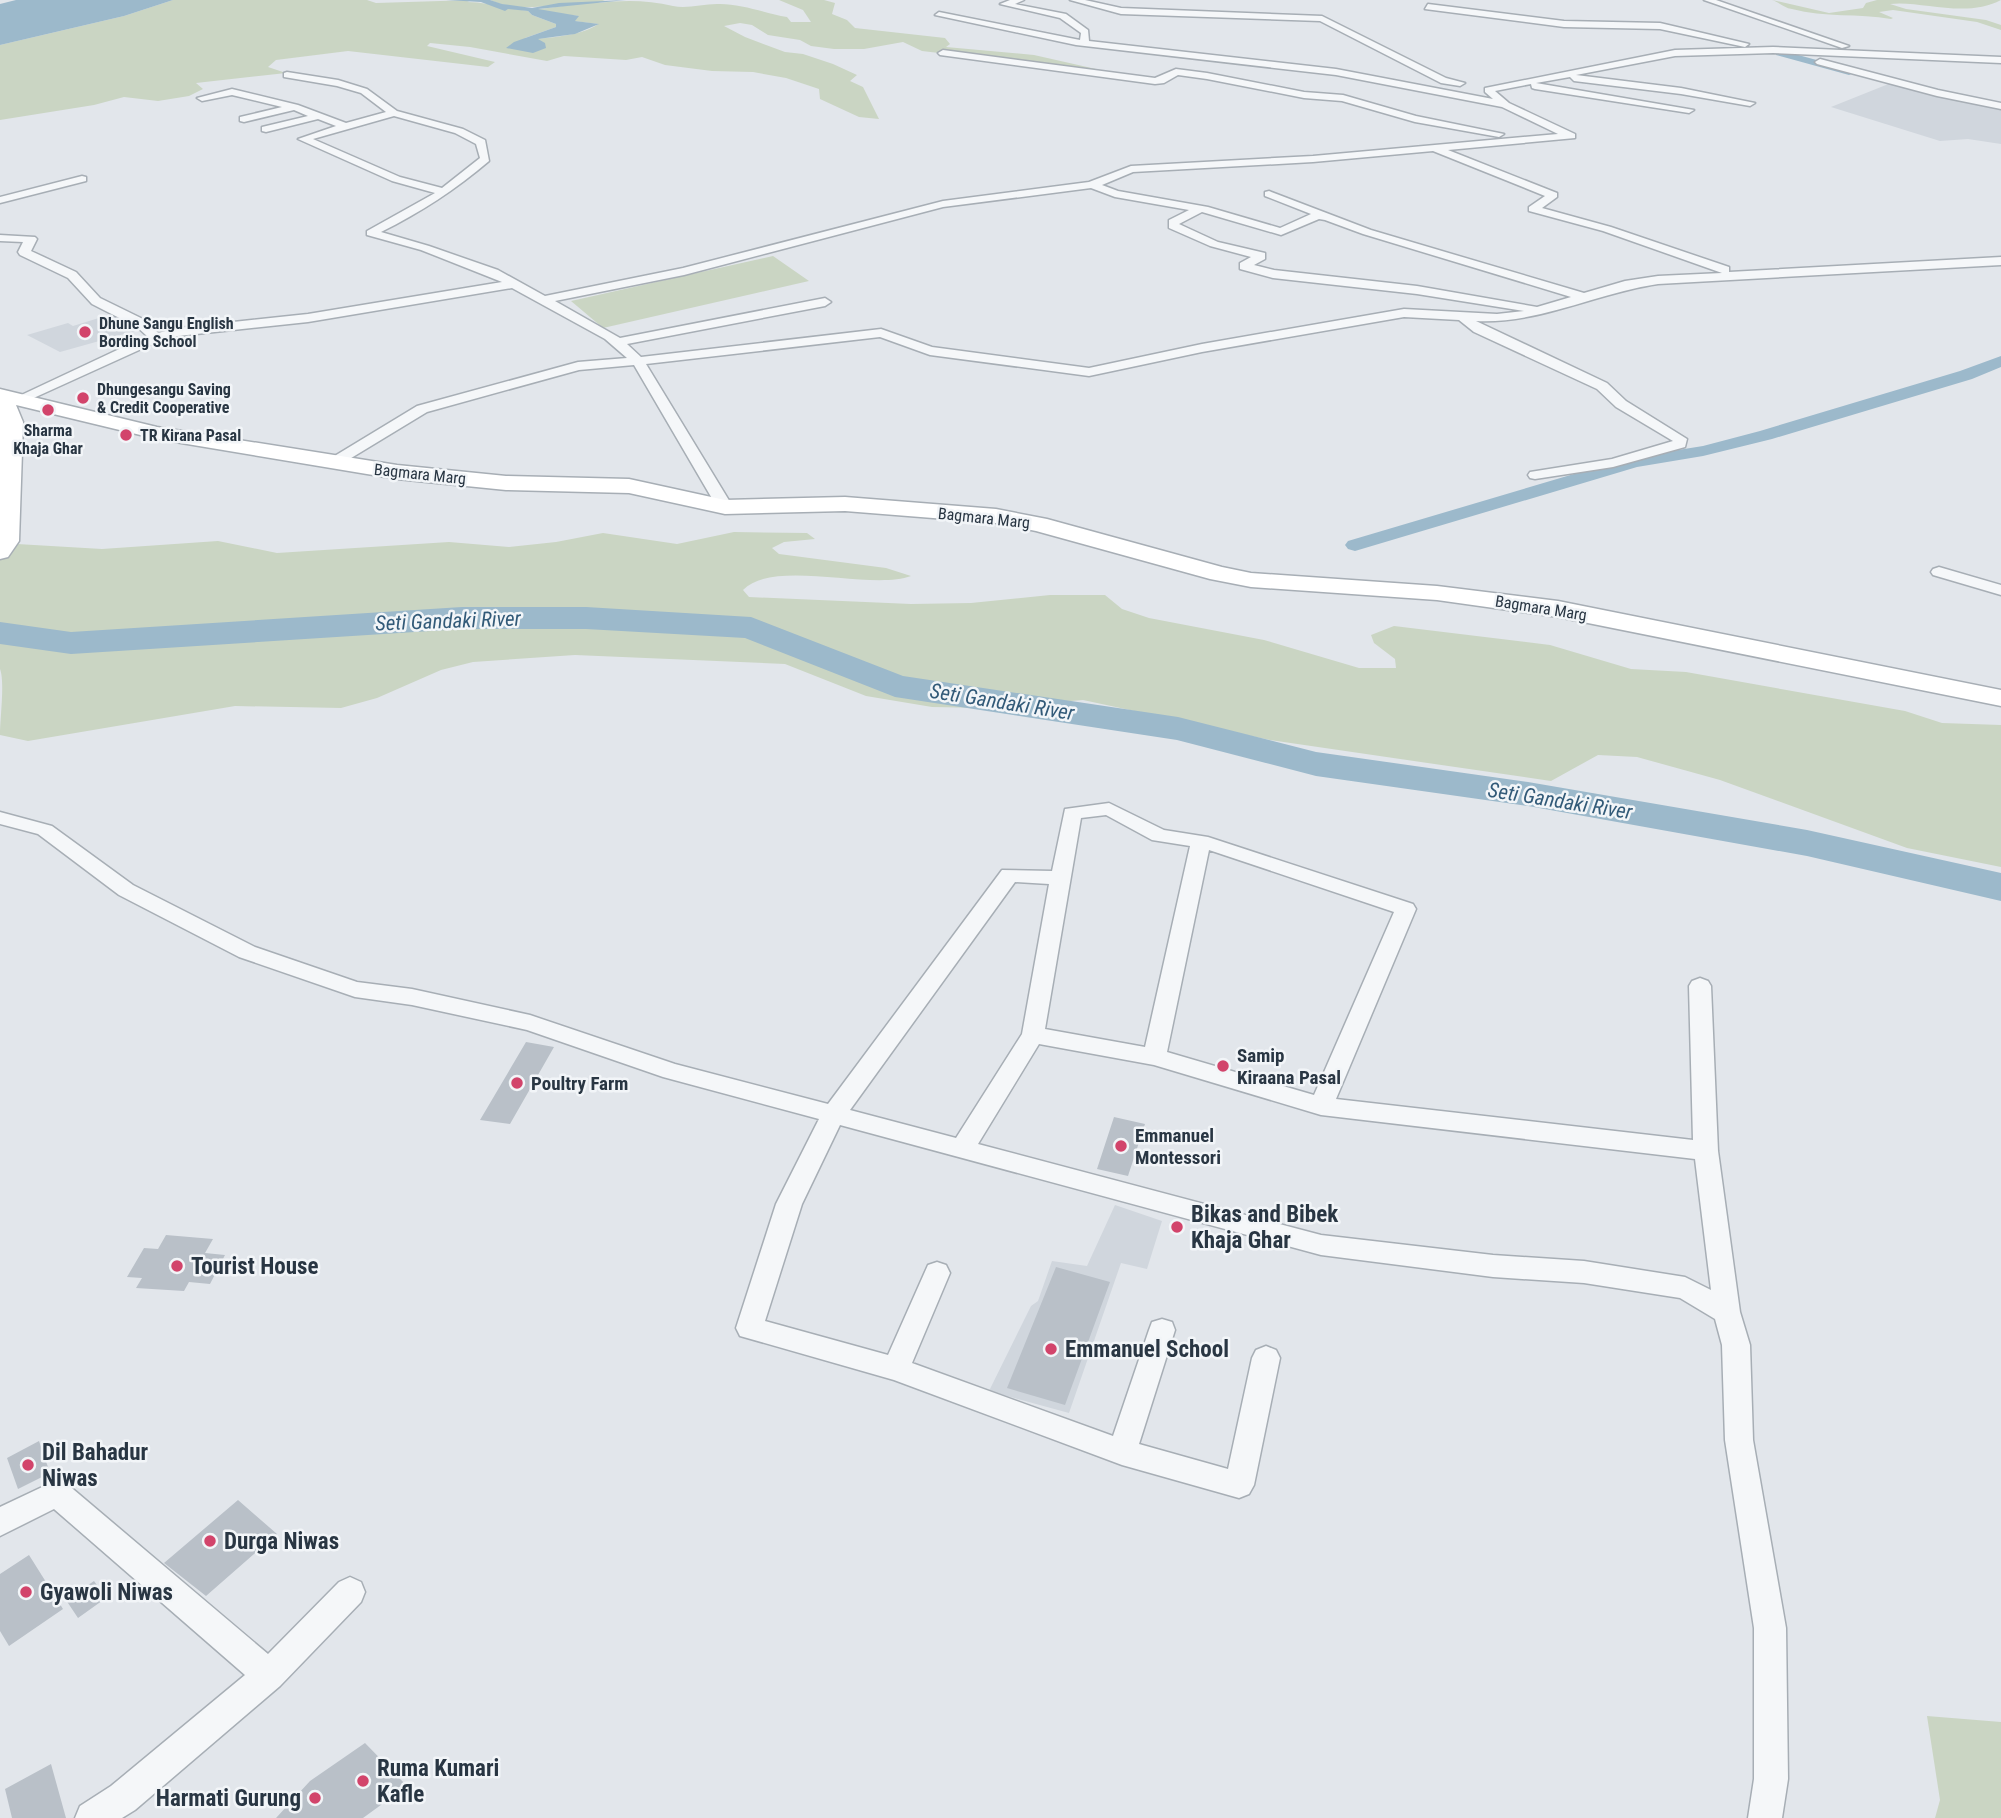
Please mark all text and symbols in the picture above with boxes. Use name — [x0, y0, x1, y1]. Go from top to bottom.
place label: Dhune Sangu English Bording School — [99, 314, 234, 351]
marker: Dhune Sangu English Bording School — [77, 324, 93, 340]
place label: Dhungesangu Saving & Credit Cooperative — [97, 380, 231, 417]
marker: Dhungesangu Saving & Credit Cooperative — [75, 390, 91, 406]
marker: Sharma Khaja Ghar — [40, 402, 56, 418]
place label: Sharma Khaja Ghar — [13, 421, 83, 458]
place label: TR Kirana Pasal — [140, 426, 241, 445]
marker: TR Kirana Pasal — [118, 427, 134, 443]
street label: Bagmara Marg — [373, 460, 467, 488]
street label: Bagmara Marg — [937, 504, 1031, 532]
street label: Bagmara Marg — [1494, 591, 1588, 625]
water label: Seti Gandaki River — [375, 606, 522, 636]
water label: Seti Gandaki River — [928, 679, 1077, 725]
water label: Seti Gandaki River — [1486, 778, 1635, 824]
place label: Samip Kiraana Pasal — [1237, 1044, 1341, 1089]
marker: Samip Kiraana Pasal — [1215, 1058, 1231, 1074]
place label: Poultry Farm — [531, 1072, 628, 1095]
marker: Poultry Farm — [509, 1075, 525, 1091]
place label: Emmanuel Montessori — [1135, 1124, 1221, 1169]
marker: Emmanuel Montessori — [1113, 1138, 1129, 1154]
place label: Bikas and Bibek Khaja Ghar — [1191, 1201, 1339, 1254]
marker: Bikas and Bibek Khaja Ghar — [1169, 1219, 1185, 1235]
place label: Tourist House — [191, 1253, 318, 1280]
marker: Tourist House — [169, 1258, 185, 1274]
place label: Emmanuel School — [1065, 1336, 1229, 1363]
marker: Emmanuel School — [1043, 1341, 1059, 1357]
place label: Dil Bahadur Niwas — [42, 1439, 148, 1492]
marker: Dil Bahadur Niwas — [20, 1457, 36, 1473]
place label: Durga Niwas — [224, 1528, 339, 1555]
marker: Durga Niwas — [202, 1533, 218, 1549]
place label: Gyawoli Niwas — [40, 1579, 173, 1606]
marker: Gyawoli Niwas — [18, 1584, 34, 1600]
place label: Ruma Kumari Kafle — [377, 1755, 499, 1808]
marker: Ruma Kumari Kafle — [355, 1773, 371, 1789]
place label: Harmati Gurung — [156, 1785, 301, 1812]
marker: Harmati Gurung — [307, 1790, 323, 1806]

